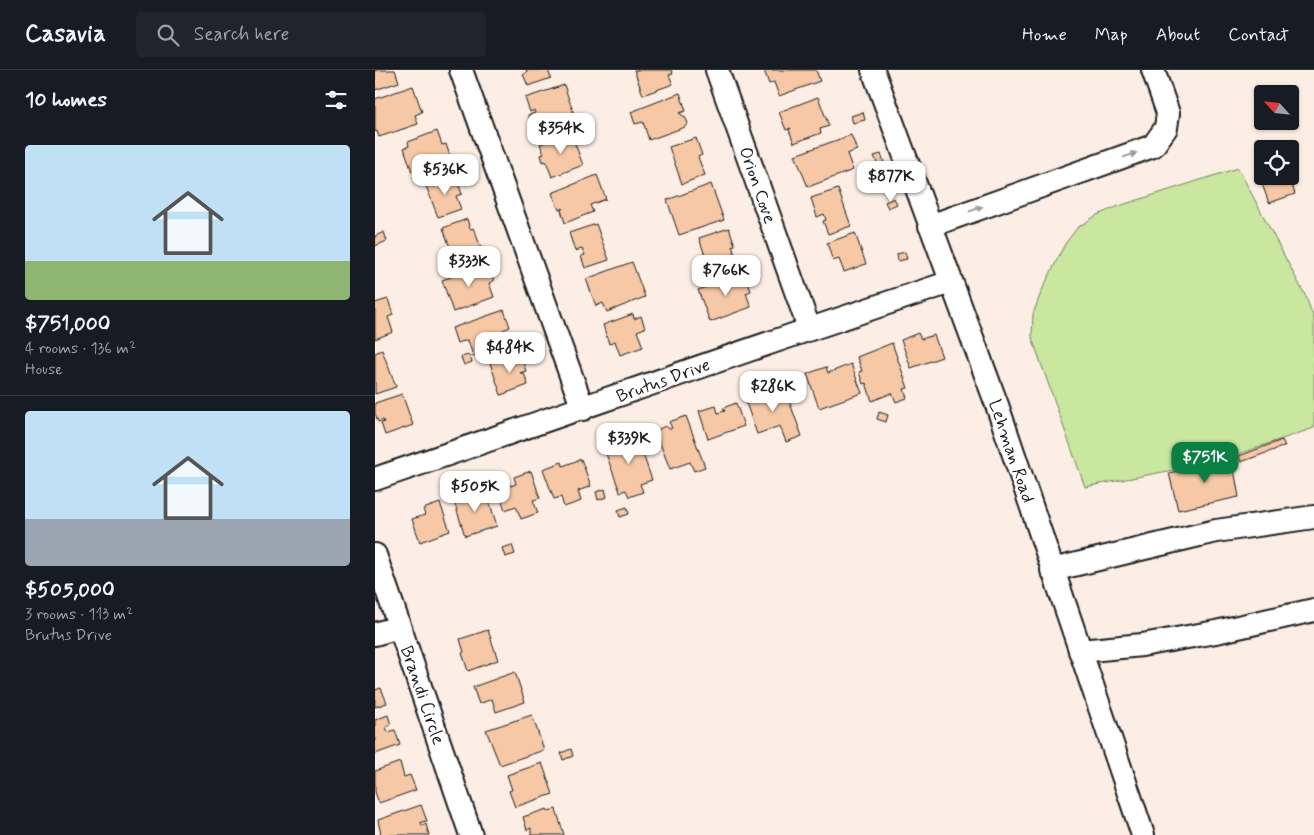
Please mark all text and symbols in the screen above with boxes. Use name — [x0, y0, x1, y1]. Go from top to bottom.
search box — [136, 12, 486, 57]
text: Casavia — [25, 19, 106, 50]
icon: search — [154, 21, 182, 49]
text: Search here — [194, 22, 289, 47]
text: Home — [1022, 23, 1067, 47]
text: Map — [1095, 23, 1128, 47]
text: About — [1156, 23, 1200, 47]
text: Contact — [1228, 23, 1289, 47]
north arrow — [1254, 85, 1299, 130]
map controls — [1254, 85, 1299, 185]
text: 10 homes — [25, 86, 107, 114]
icon: filters — [322, 86, 350, 114]
pin: $354K — [526, 112, 596, 155]
text: $354K — [538, 118, 584, 139]
button: locate — [1254, 140, 1299, 185]
street label: Orion Cove — [733, 144, 781, 227]
one-way arrow — [1122, 151, 1137, 158]
pin: $536K — [410, 154, 480, 196]
text: $536K — [423, 159, 467, 180]
pin: $877K — [856, 160, 926, 203]
text: $877K — [868, 166, 914, 187]
icon: home — [143, 178, 233, 268]
one-way arrow — [969, 205, 984, 212]
pin: $333K — [434, 246, 504, 288]
text: $333K — [448, 251, 490, 272]
pin: $766K — [691, 254, 761, 297]
text: $766K — [703, 260, 749, 281]
text: $751,000 — [25, 310, 110, 338]
pin: $484K — [475, 332, 545, 374]
text: $484K — [486, 337, 534, 358]
text: 4 rooms · 136 m² — [25, 338, 136, 359]
street label: Brutus Drive — [613, 353, 713, 409]
text: House — [25, 359, 63, 380]
pin: $286K — [738, 370, 808, 413]
text: $286K — [751, 376, 795, 397]
street label: Lehman Road — [982, 397, 1040, 506]
pin: $339K — [594, 422, 664, 465]
text: $339K — [607, 428, 651, 449]
pin: $751K — [1170, 442, 1240, 484]
icon: home — [143, 443, 233, 533]
text: $751K — [1182, 447, 1228, 468]
pin: $505K — [440, 470, 510, 513]
text: $505K — [451, 476, 499, 497]
text: $505,000 — [25, 576, 115, 604]
text: 3 rooms · 113 m² — [25, 604, 133, 625]
text: Brutus Drive — [25, 625, 112, 646]
street label: Brandi Circle — [394, 643, 450, 748]

